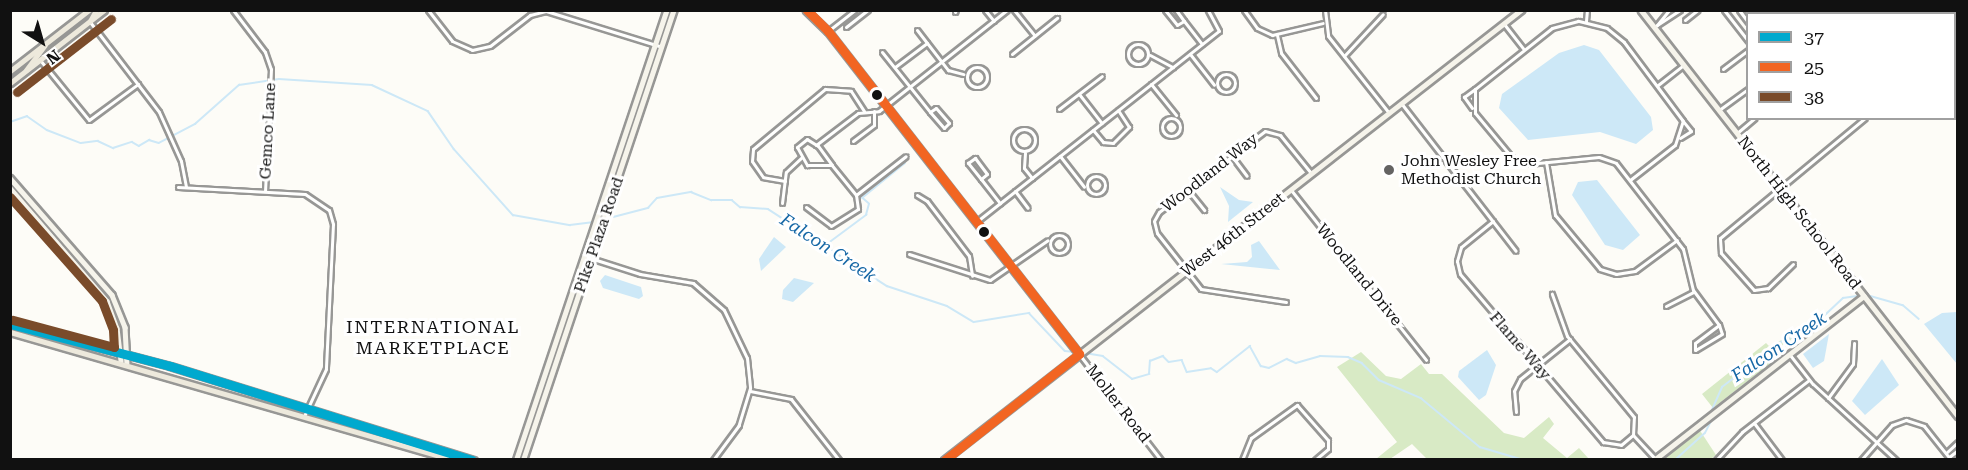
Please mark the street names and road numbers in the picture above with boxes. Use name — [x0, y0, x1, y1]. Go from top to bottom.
street label: Gemco Lane — [256, 82, 280, 180]
street label: Woodland Way — [1158, 129, 1262, 217]
street label: North High School Road — [1733, 133, 1865, 293]
street label: Pike Plaza Road — [570, 175, 628, 295]
street label: West 46th Street — [1177, 189, 1289, 281]
street label: Woodland Drive — [1312, 220, 1406, 330]
street label: Flame Way — [1485, 308, 1555, 384]
street label: Moller Road — [1082, 361, 1154, 447]

